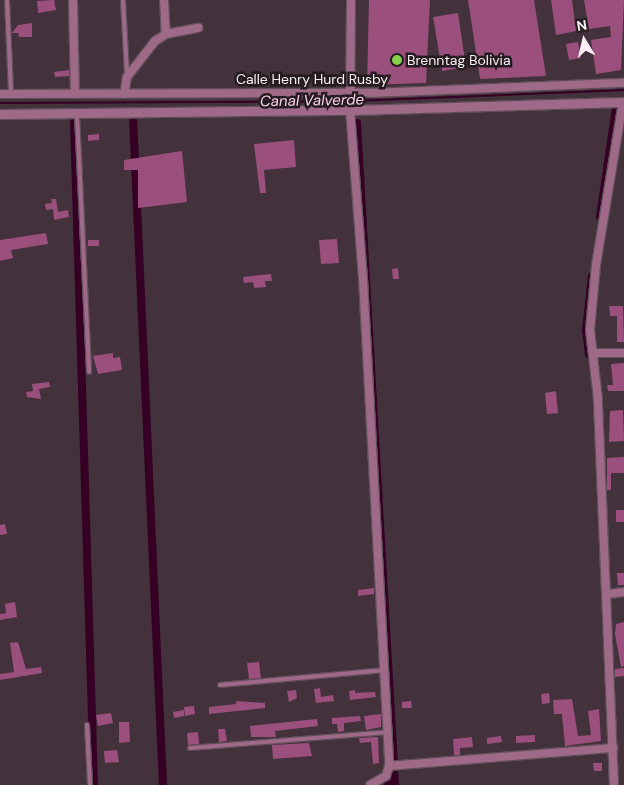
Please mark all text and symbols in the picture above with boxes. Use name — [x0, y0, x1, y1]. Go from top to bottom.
north arrow — [559, 15, 609, 65]
text: N — [575, 15, 588, 35]
place label: Brenntag Bolivia — [407, 52, 511, 68]
marker: Brenntag Bolivia — [391, 54, 403, 66]
street label: Calle Henry Hurd Rusby — [236, 71, 388, 87]
water label: Canal Valverde — [260, 91, 364, 111]

